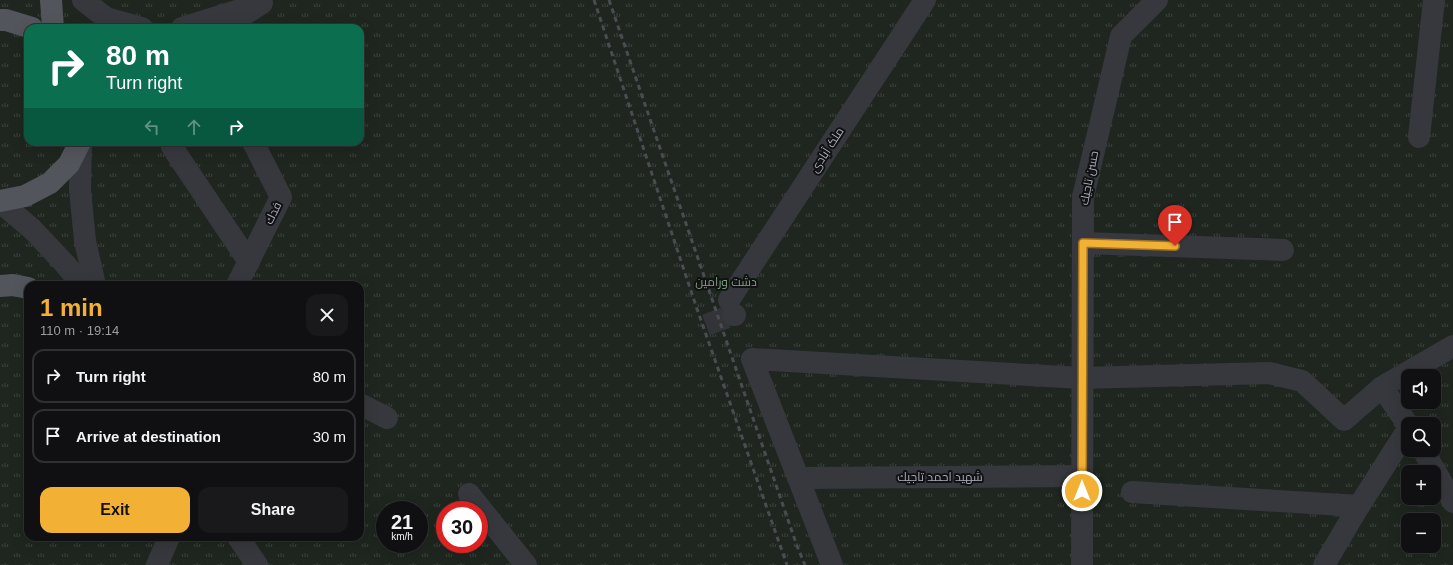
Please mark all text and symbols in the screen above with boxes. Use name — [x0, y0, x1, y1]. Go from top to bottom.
icon: right — [40, 40, 92, 92]
text: 80 m — [106, 40, 170, 71]
text: Turn right — [106, 73, 182, 93]
icon: left — [141, 116, 163, 138]
icon: ahead — [183, 116, 205, 138]
icon: right — [225, 116, 247, 138]
street label: ملک آبادی — [807, 125, 847, 175]
street label: حسن تاجيك — [1077, 150, 1101, 206]
street label: فدك — [262, 200, 284, 226]
pin — [1158, 205, 1192, 246]
icon: arrive — [1164, 211, 1186, 233]
park label: دشت ورامین — [695, 275, 757, 289]
text: 1 min — [40, 294, 103, 321]
button: close — [306, 294, 348, 336]
text: 110 m · 19:14 — [40, 323, 119, 338]
icon: right — [42, 365, 64, 387]
text: Turn right — [76, 368, 146, 385]
text: 80 m — [313, 368, 346, 385]
map controls — [1401, 369, 1441, 553]
button: sound — [1401, 369, 1441, 409]
button: search — [1401, 417, 1441, 457]
icon: arrive — [42, 425, 64, 447]
text: Arrive at destination — [76, 428, 221, 445]
text: 30 m — [313, 428, 346, 445]
button: + — [1401, 465, 1441, 505]
street label: شهيد احمد تاجيك — [897, 470, 983, 484]
position arrow — [1061, 470, 1103, 512]
button: Exit — [40, 487, 190, 533]
button: Share — [198, 487, 348, 533]
speed limit sign: 30 — [436, 501, 488, 553]
text: 21 — [391, 511, 413, 533]
button: − — [1401, 513, 1441, 553]
text: km/h — [391, 531, 413, 542]

